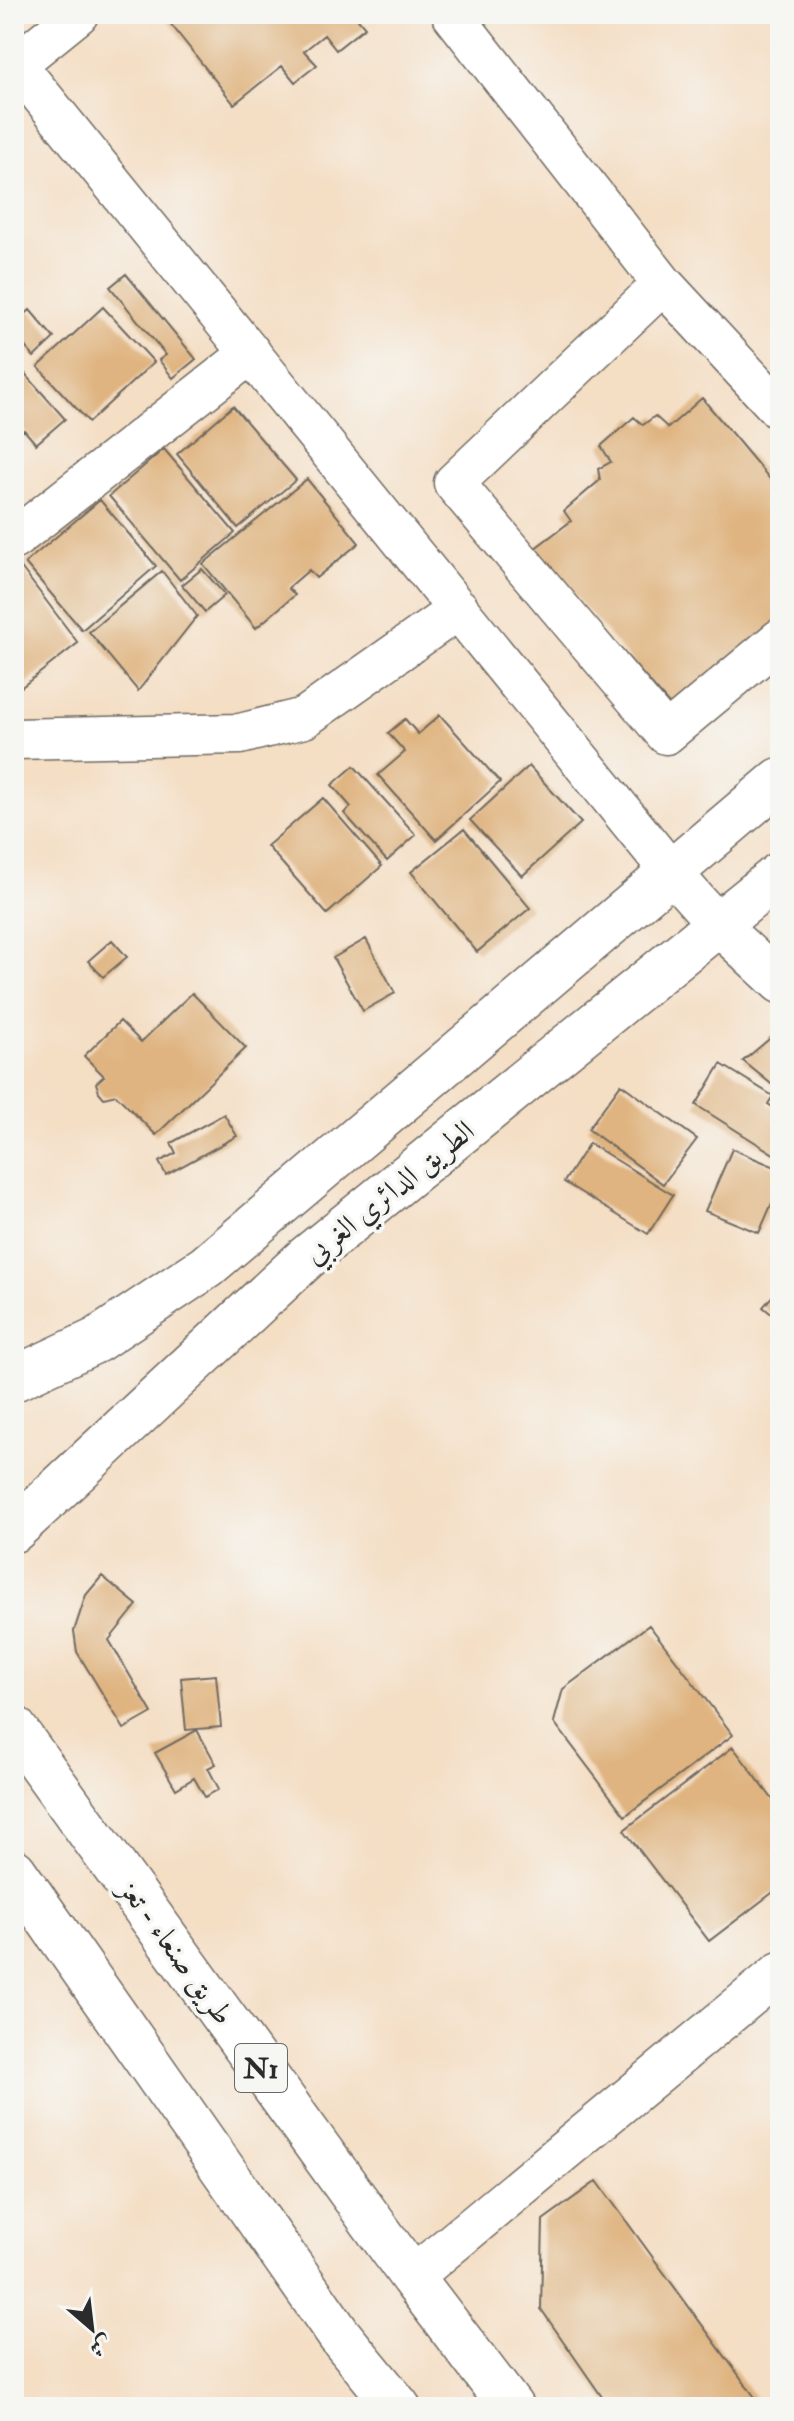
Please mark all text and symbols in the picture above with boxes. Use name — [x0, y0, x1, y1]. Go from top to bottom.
street label: الطريق الدائري الغربي — [297, 1112, 485, 1276]
street label: طريق صنعاء - تعز — [110, 1870, 242, 2032]
road number: N1 — [235, 2044, 287, 2092]
north arrow — [52, 2289, 132, 2369]
text: ش — [85, 2328, 117, 2363]

